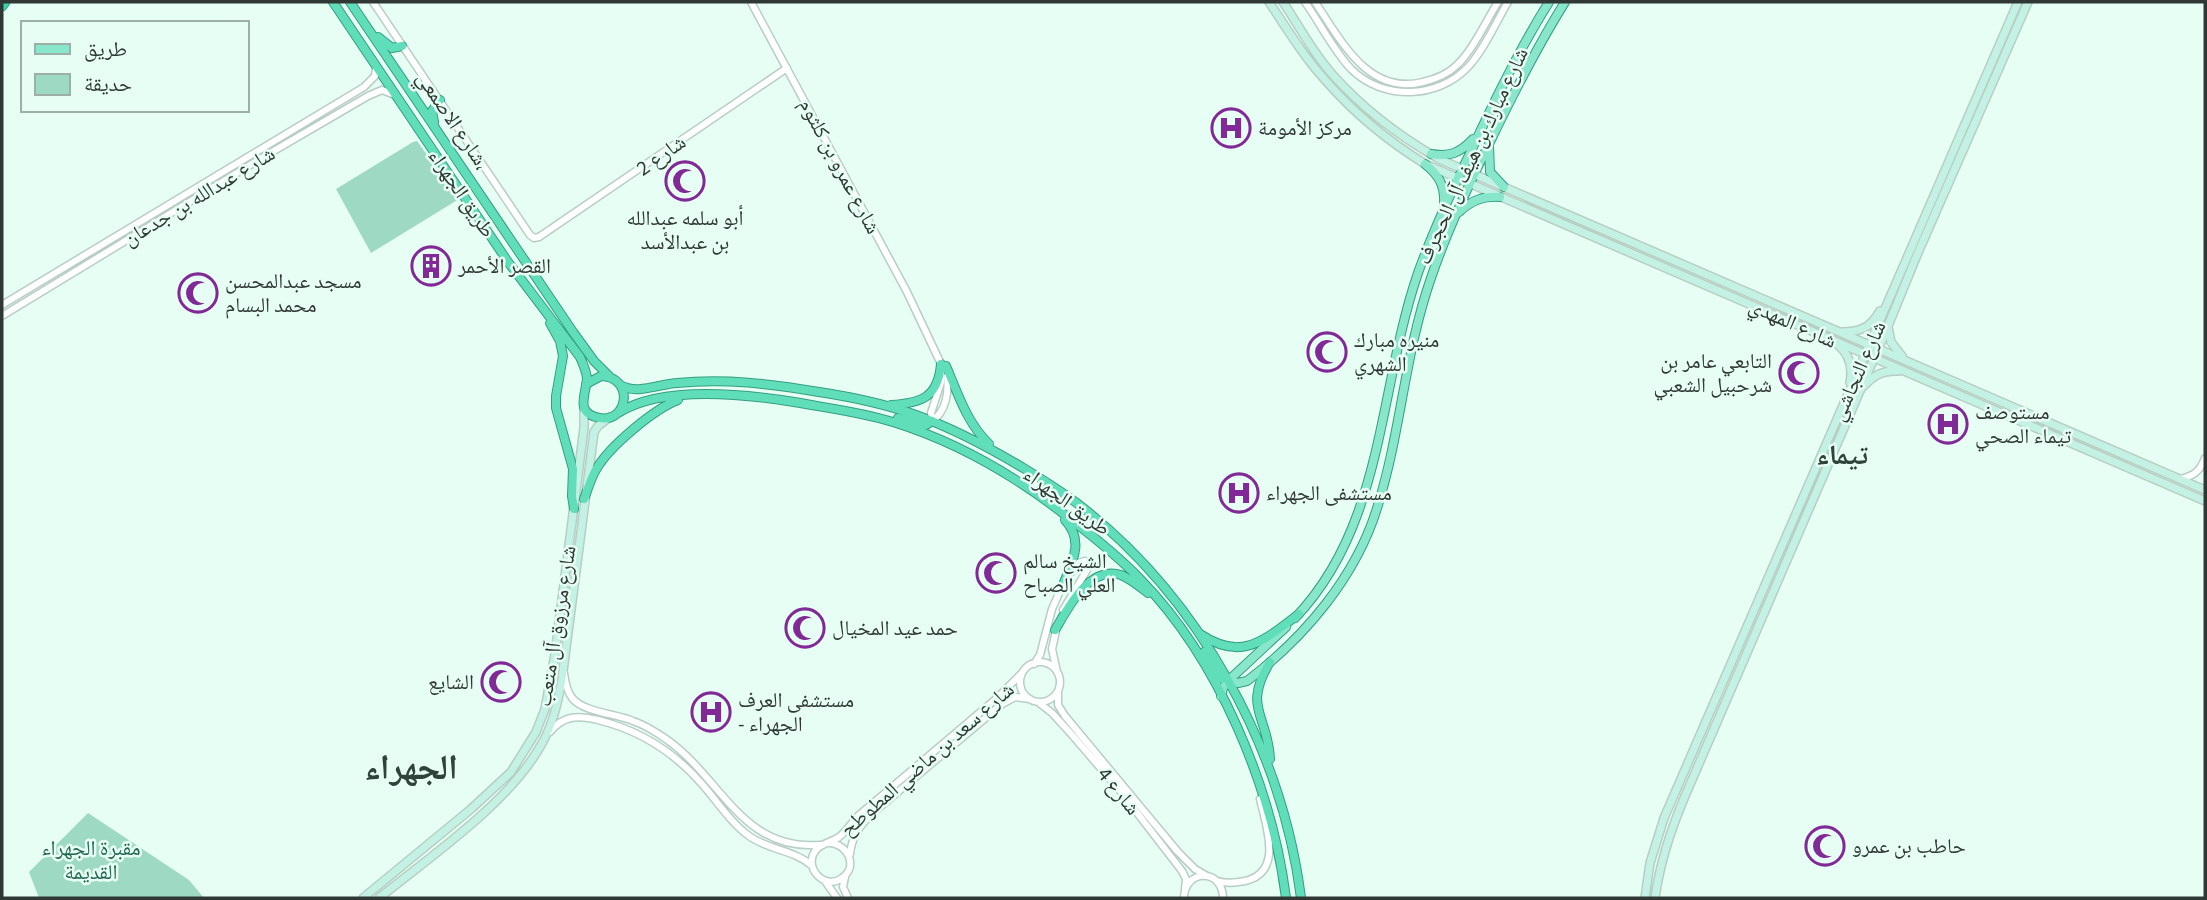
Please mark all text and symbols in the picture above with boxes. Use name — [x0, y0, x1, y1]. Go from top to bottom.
legend — [21, 21, 248, 112]
text: طريق — [84, 34, 127, 64]
street label: شارع مبارك بن هيف آل الحجرف — [1408, 43, 1536, 269]
street label: شارع الاصمعي، — [408, 65, 497, 176]
text: حديقة — [84, 69, 132, 99]
street label: شارع عمرو بن كلثوم — [792, 93, 888, 239]
hospital icon: مركز الأمومة — [1210, 107, 1252, 149]
place label: مركز الأمومة — [1258, 113, 1352, 143]
street label: شارع 2 — [630, 127, 692, 183]
street label: شارع عبدالله بن جدعان — [117, 139, 281, 253]
street label: طريق الجهراء — [421, 143, 503, 243]
mosque icon: أبو سلمه عبدالله بن عبدالأسد — [664, 160, 706, 202]
place label: أبو سلمه عبدالله بن عبدالأسد — [627, 203, 743, 257]
building icon: القصر الأحمر — [410, 245, 452, 287]
place label: القصر الأحمر — [457, 251, 551, 281]
place label: مسجد عبدالمحسن محمد البسام — [225, 266, 362, 320]
mosque icon: مسجد عبدالمحسن محمد البسام — [177, 272, 219, 314]
street label: شارع المهدي — [1744, 290, 1842, 357]
street label: شارع النجاشي — [1822, 316, 1895, 427]
place label: منيره مبارك الشهري — [1354, 325, 1439, 380]
mosque icon: منيره مبارك الشهري — [1306, 331, 1348, 373]
place label: التابعي عامر بن شرحبيل الشعبي — [1653, 346, 1772, 401]
mosque icon: التابعي عامر بن شرحبيل الشعبي — [1778, 352, 1820, 394]
place label: مستوصف تيماء الصحي — [1975, 397, 2071, 452]
hospital icon: مستوصف تيماء الصحي — [1927, 403, 1969, 445]
district label: تيماء — [1816, 435, 1868, 475]
street label: طريق الجهراء — [1017, 459, 1117, 543]
hospital icon: مستشفى الجهراء — [1218, 472, 1260, 514]
place label: مستشفى الجهراء — [1266, 478, 1392, 508]
street label: شارع مرزوق آل متعب — [528, 543, 584, 709]
place label: الشيخ سالم العلي الصباح — [1023, 546, 1116, 601]
mosque icon: الشيخ سالم العلي الصباح — [975, 552, 1017, 594]
mosque icon: حمد عيد المخيال — [784, 607, 826, 649]
place label: حمد عيد المخيال — [832, 613, 958, 643]
mosque icon: الشايع — [480, 661, 522, 703]
place label: الشايع — [428, 667, 474, 697]
street label: شارع سعد بن ماضي المطوطح — [833, 675, 1022, 844]
place label: مستشفى العرف - الجهراء — [738, 685, 854, 739]
hospital icon: مستشفى العرف - الجهراء — [690, 691, 732, 733]
district label: الجهراء — [364, 743, 458, 793]
street label: شارع 4 — [1090, 760, 1148, 822]
mosque icon: حاطب بن عمرو — [1804, 825, 1846, 867]
place label: حاطب بن عمرو — [1852, 831, 1966, 861]
park label: مقبرة الجهراء القديمة — [41, 833, 141, 887]

